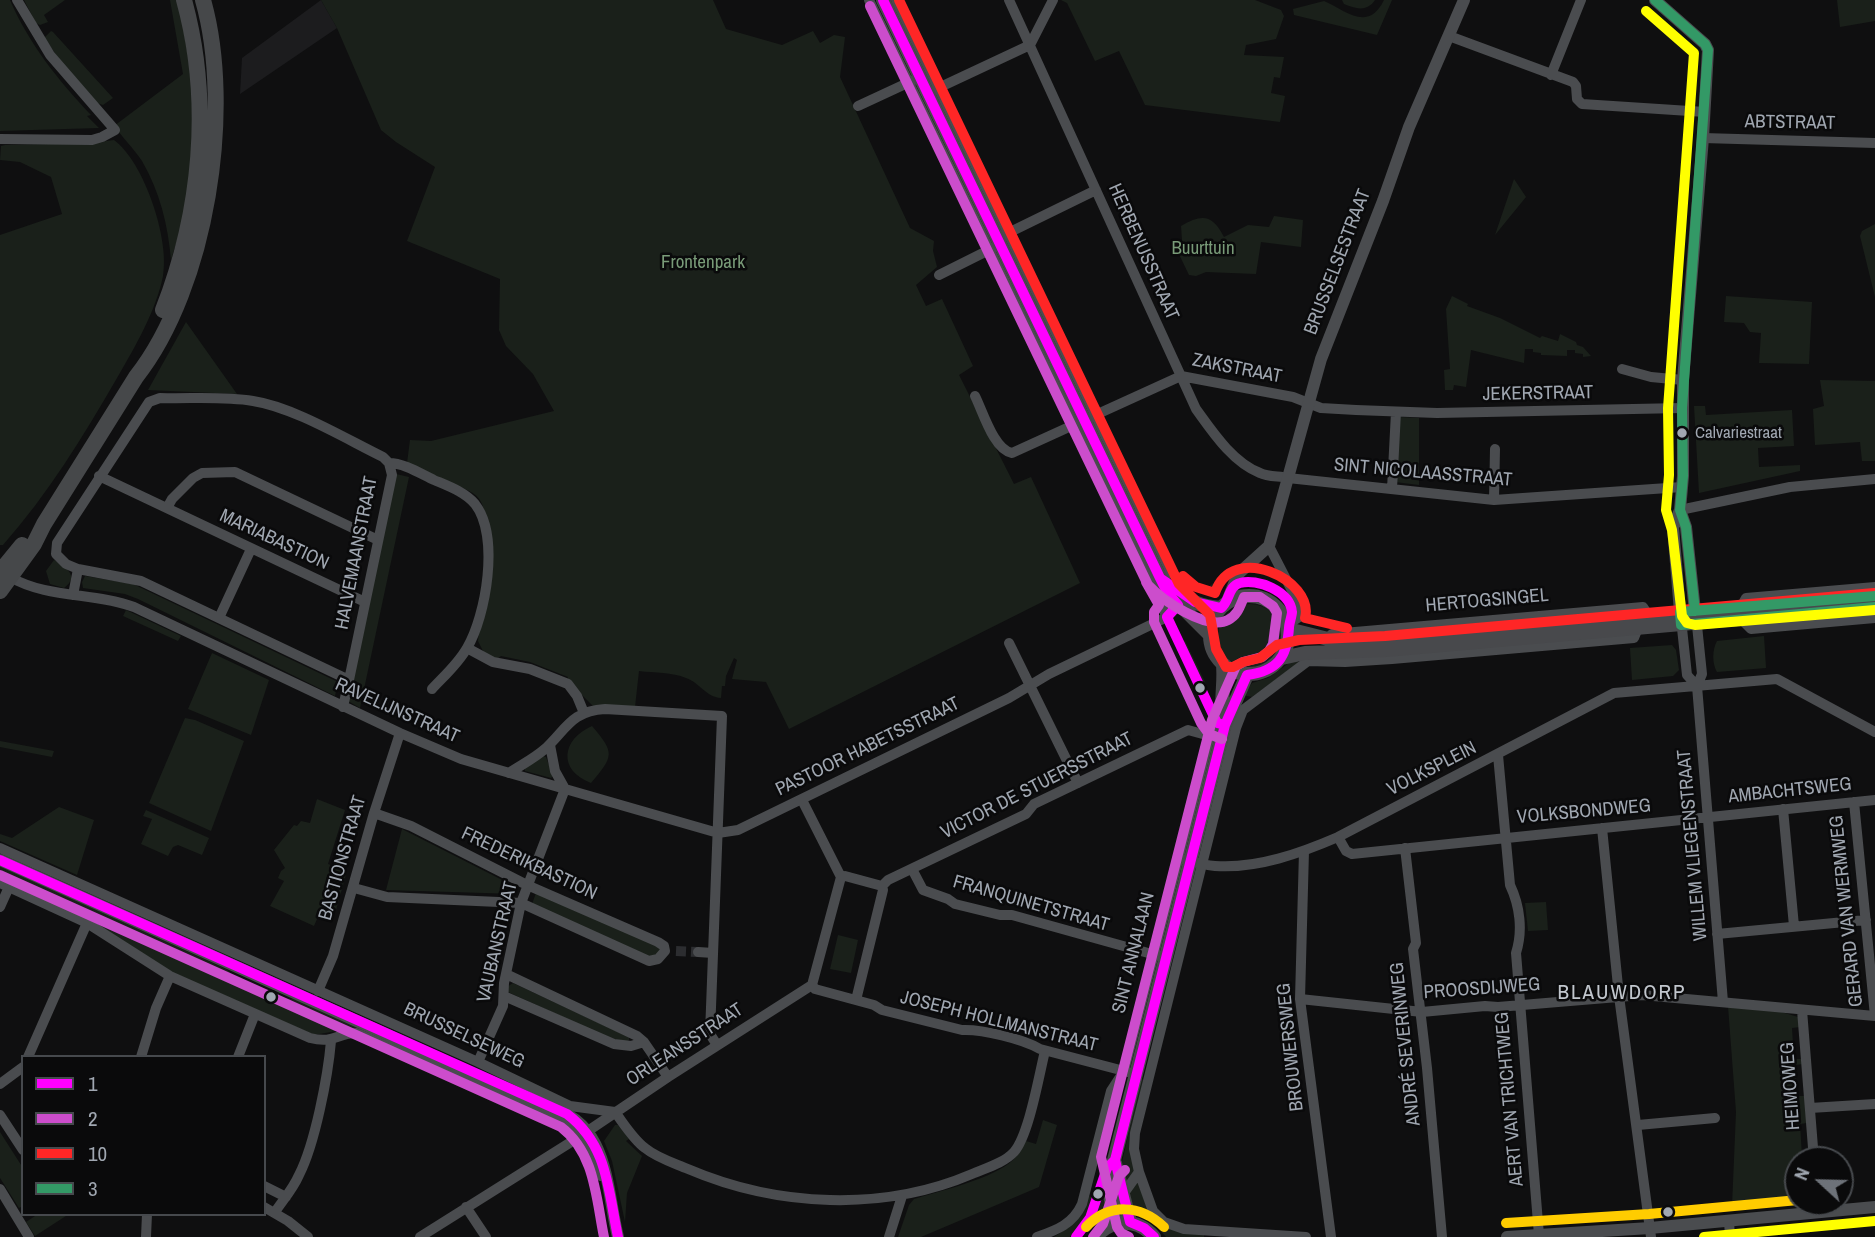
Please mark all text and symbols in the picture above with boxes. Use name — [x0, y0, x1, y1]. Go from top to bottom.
street label: ABTSTRAAT — [1744, 111, 1836, 135]
street label: HERBENUSSTRAAT — [1103, 180, 1183, 324]
street label: BRUSSELSESTRAAT — [1300, 186, 1376, 338]
park label: Buurttuin — [1171, 238, 1235, 260]
park label: Frontenpark — [661, 252, 745, 274]
street label: ZAKSTRAAT — [1190, 349, 1284, 389]
street label: JEKERSTRAAT — [1483, 382, 1593, 406]
place label: Calvariestraat — [1695, 423, 1782, 443]
marker: Calvariestraat — [1675, 426, 1689, 440]
street label: SINT NICOLAASSTRAAT — [1333, 454, 1513, 492]
street label: HALVEMAANSTRAAT — [331, 475, 383, 631]
street label: MARIABASTION — [216, 505, 332, 575]
street label: HERTOGSINGEL — [1425, 584, 1549, 618]
street label: RAVELIJNSTRAAT — [331, 673, 463, 749]
unlabelled marker — [1193, 681, 1207, 695]
street label: PASTOOR HABETSSTRAAT — [772, 693, 964, 801]
street label: VICTOR DE STUERSSTRAAT — [937, 728, 1137, 844]
street label: VOLKSPLEIN — [1384, 737, 1480, 801]
street label: WILLEM VLIEGENSTRAAT — [1673, 748, 1713, 942]
street label: AMBACHTSWEG — [1727, 773, 1853, 809]
street label: BASTIONSTRAAT — [314, 793, 372, 923]
street label: VOLKSBONDWEG — [1516, 795, 1652, 829]
street label: GERARD VAN WERMWEG — [1826, 814, 1868, 1008]
street label: FREDERIKBASTION — [457, 823, 601, 905]
street label: FRANQUINETSTRAAT — [950, 871, 1112, 937]
street label: VAUBANSTRAAT — [473, 879, 523, 1005]
street label: SINT ANNALAAN — [1108, 890, 1160, 1016]
street label: ANDRÉ SEVERINWEG — [1386, 961, 1426, 1127]
street label: PROOSDIJWEG — [1423, 974, 1541, 1004]
district label: BLAUWDORP — [1559, 980, 1685, 1006]
street label: BROUWERSWEG — [1273, 982, 1309, 1112]
street label: JOSEPH HOLLMANSTRAAT — [898, 986, 1100, 1058]
unlabelled marker — [264, 990, 278, 1004]
street label: BRUSSELSEWEG — [400, 998, 528, 1074]
street label: ORLEANSSTRAAT — [622, 999, 748, 1091]
street label: AERT VAN TRICHTWEG — [1491, 1011, 1529, 1187]
street label: HEIMOWEG — [1777, 1041, 1805, 1131]
legend — [21, 1055, 266, 1216]
text: 1 — [88, 1069, 98, 1098]
text: 2 — [88, 1104, 98, 1133]
text: 10 — [88, 1139, 107, 1168]
north arrow — [1784, 1146, 1854, 1216]
text: N — [1787, 1164, 1816, 1184]
text: 3 — [88, 1174, 98, 1203]
unlabelled marker — [1091, 1187, 1105, 1201]
unlabelled marker — [1661, 1205, 1675, 1219]

